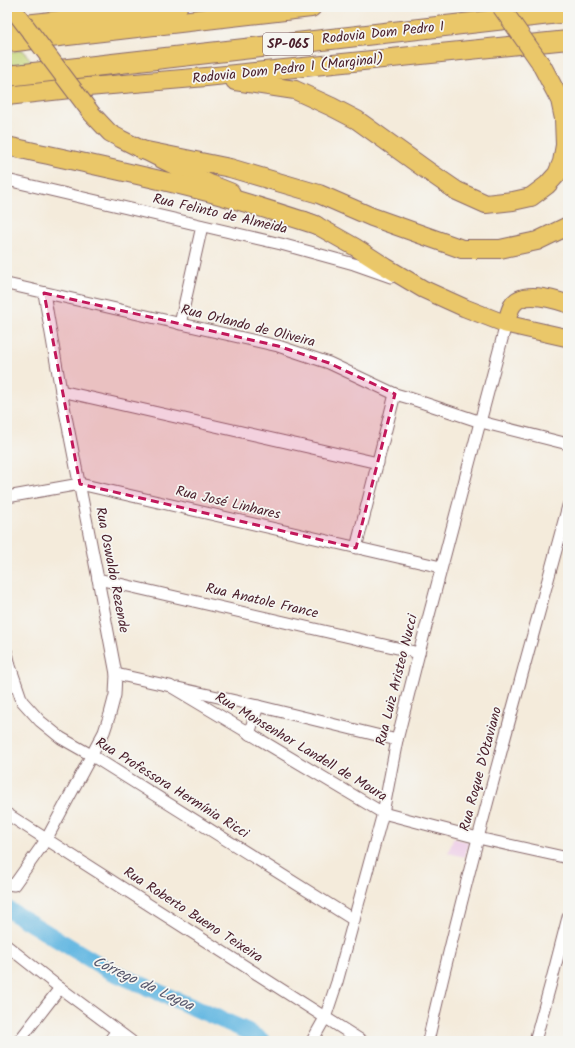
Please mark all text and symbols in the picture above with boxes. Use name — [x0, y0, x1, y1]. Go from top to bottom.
street label: Rodovia Dom Pedro I — [321, 16, 445, 50]
road number: SP-065 — [263, 33, 313, 55]
street label: Rodovia Dom Pedro I (Marginal) — [191, 48, 385, 90]
street label: Rua Felinto de Almeida — [151, 188, 289, 240]
street label: Rua Orlando de Oliveira — [179, 299, 317, 353]
street label: Rua José Linhares — [173, 480, 283, 526]
street label: Rua Oswaldo Rezende — [89, 505, 135, 635]
street label: Rua Anatole France — [203, 577, 321, 625]
street label: Rua Luiz Aristeo Nucci — [370, 611, 424, 748]
street label: Rua Monsenhor Landell de Moura — [211, 687, 391, 807]
street label: Rua Roque D'Otaviano — [454, 704, 508, 834]
street label: Rua Professora Hermínia Ricci — [91, 732, 254, 845]
street label: Rua Roberto Bueno Teixeira — [119, 862, 267, 968]
water label: Córrego da Lagoa — [88, 950, 198, 1018]

